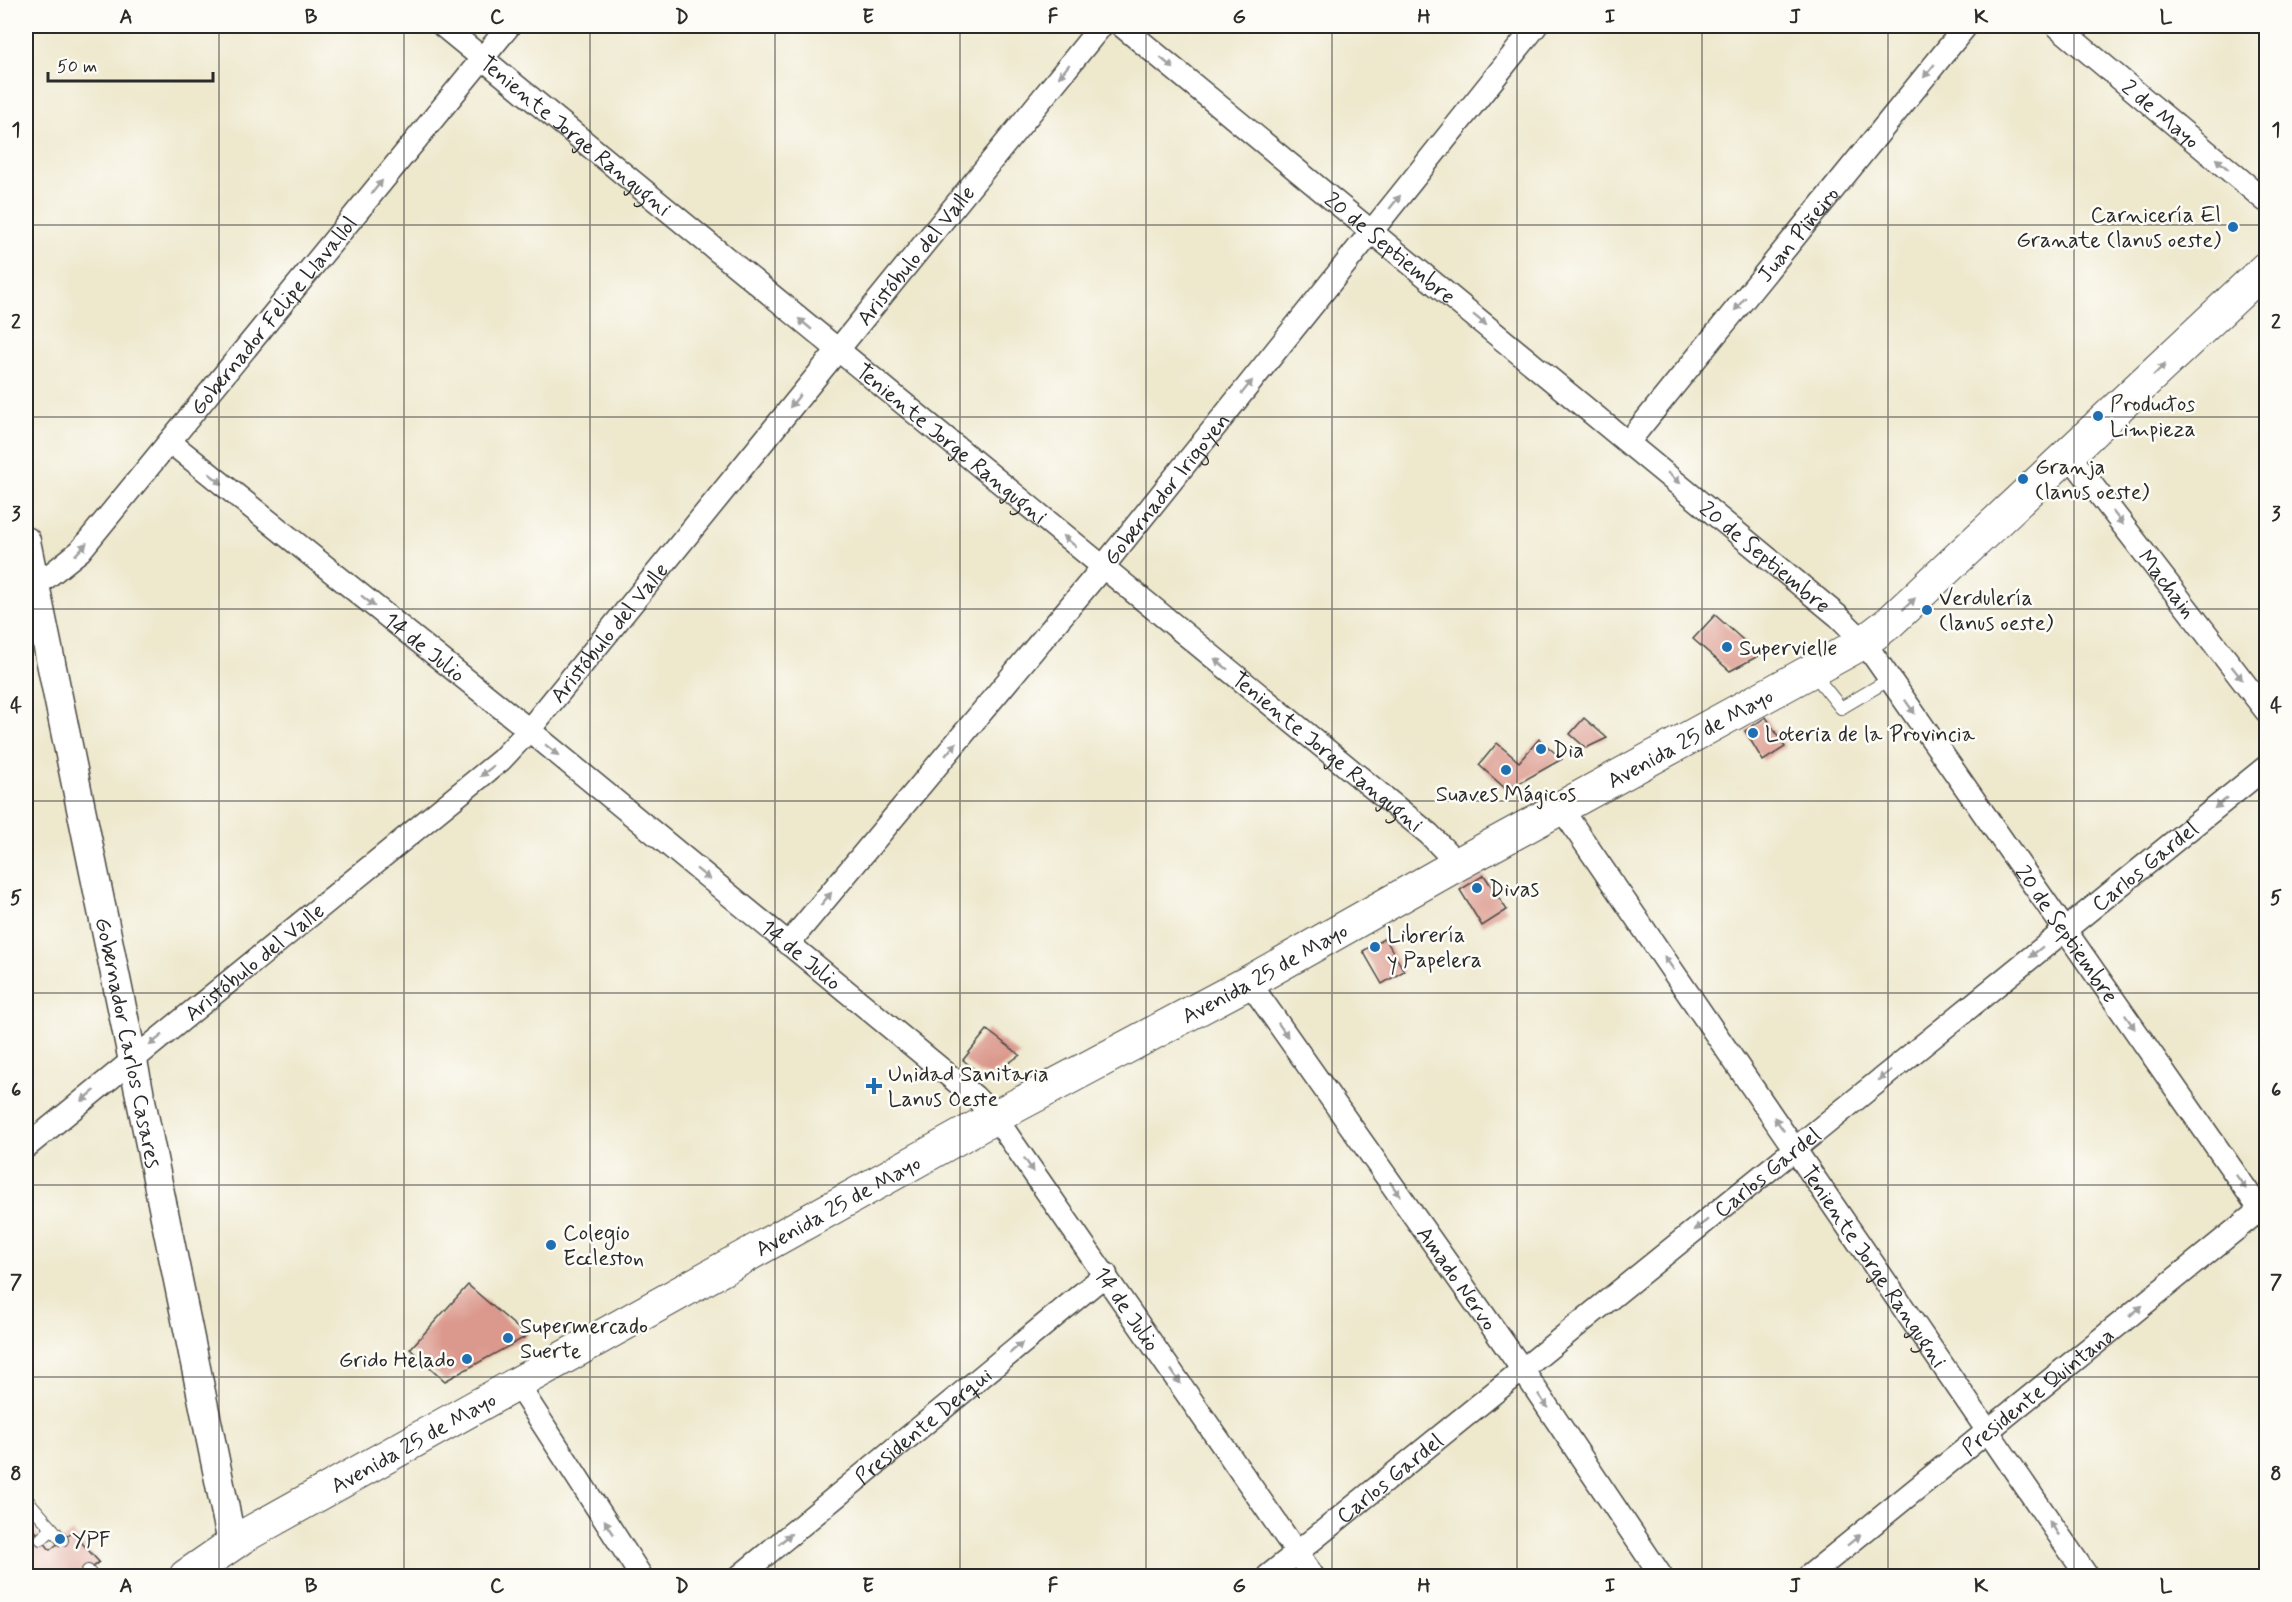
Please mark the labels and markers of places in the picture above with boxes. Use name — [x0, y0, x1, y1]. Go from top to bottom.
place label: Carnicería El Granate (lanus oeste) — [2016, 202, 2221, 255]
marker: Carnicería El Granate (lanus oeste) — [2226, 220, 2240, 234]
place label: Productos Limpieza — [2110, 391, 2196, 444]
marker: Productos Limpieza — [2091, 409, 2105, 423]
place label: Granja (lanus oeste) — [2035, 454, 2150, 507]
marker: Granja (lanus oeste) — [2016, 472, 2030, 486]
place label: Verdulería (lanus oeste) — [1939, 585, 2054, 638]
marker: Verdulería (lanus oeste) — [1920, 603, 1934, 617]
place label: Supervielle — [1739, 635, 1837, 663]
marker: Supervielle — [1720, 640, 1734, 654]
place label: Loteria de la Provincia — [1765, 721, 1976, 749]
marker: Loteria de la Provincia — [1746, 726, 1760, 740]
place label: Dia — [1553, 737, 1584, 765]
marker: Dia — [1534, 742, 1548, 756]
marker: Suaves Mágicos — [1499, 763, 1513, 777]
place label: Suaves Mágicos — [1436, 781, 1577, 810]
place label: Divas — [1489, 876, 1540, 904]
marker: Divas — [1470, 881, 1484, 895]
place label: Librería y Papelera — [1387, 922, 1482, 975]
marker: Librería y Papelera — [1368, 940, 1382, 954]
place label: Unidad Sanitaria Lanus Oeste — [888, 1061, 1049, 1114]
marker: Unidad Sanitaria Lanus Oeste — [865, 1077, 883, 1095]
place label: Colegio Eccleston — [563, 1220, 644, 1273]
marker: Colegio Eccleston — [544, 1238, 558, 1252]
place label: Supermercado Suerte — [520, 1313, 648, 1366]
marker: Supermercado Suerte — [501, 1331, 515, 1345]
place label: Grido Helado — [339, 1347, 455, 1375]
marker: Grido Helado — [460, 1352, 474, 1366]
place label: YPF — [72, 1527, 111, 1555]
marker: YPF — [53, 1532, 67, 1546]

